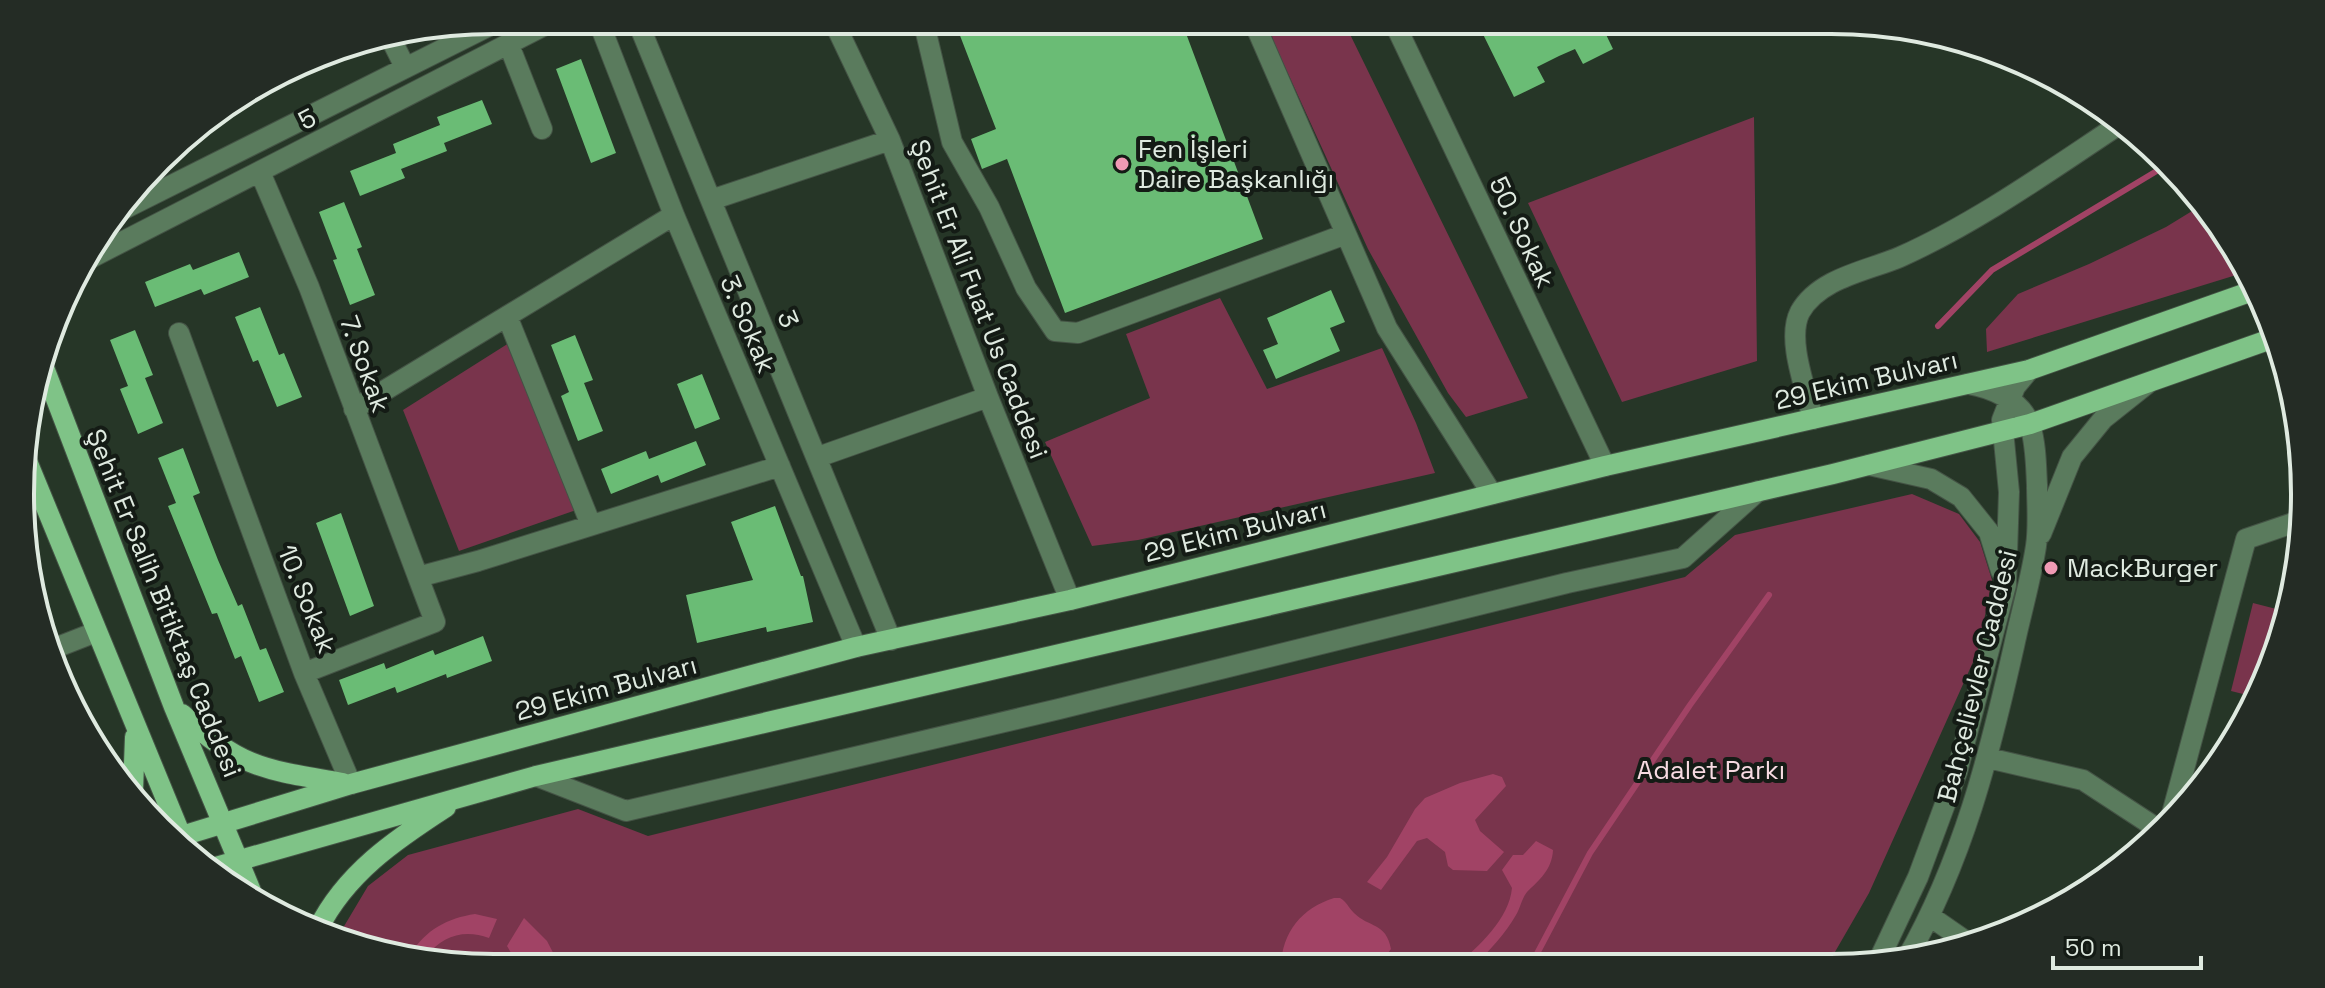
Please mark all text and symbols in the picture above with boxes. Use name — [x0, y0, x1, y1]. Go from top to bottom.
street label: 5 — [292, 100, 322, 138]
place label: Fen İşleri Daire Başkanlığı — [1138, 132, 1334, 196]
street label: Şehit Er Ali Fuat Us Caddesi — [902, 134, 1056, 464]
marker: Fen İşleri Daire Başkanlığı — [1113, 155, 1131, 173]
street label: 50. Sokak — [1481, 171, 1563, 293]
street label: 3. Sokak — [712, 270, 784, 378]
street label: 3 — [769, 305, 807, 333]
street label: 7. Sokak — [332, 311, 398, 417]
street label: 29 Ekim Bulvarı — [1771, 342, 1961, 418]
street label: Şehit Er Salih Bitiktaş Caddesi — [78, 424, 250, 782]
street label: 29 Ekim Bulvarı — [1140, 492, 1330, 570]
street label: 10. Sokak — [270, 540, 344, 658]
street label: Bahçelievler Caddesi — [1929, 546, 2025, 806]
place label: MackBurger — [2067, 551, 2218, 585]
marker: MackBurger — [2042, 559, 2060, 577]
street label: 29 Ekim Bulvarı — [512, 647, 700, 729]
park label: Adalet Parkı — [1637, 753, 1785, 787]
scale bar — [2053, 920, 2201, 970]
text: 50 m — [2065, 932, 2122, 963]

